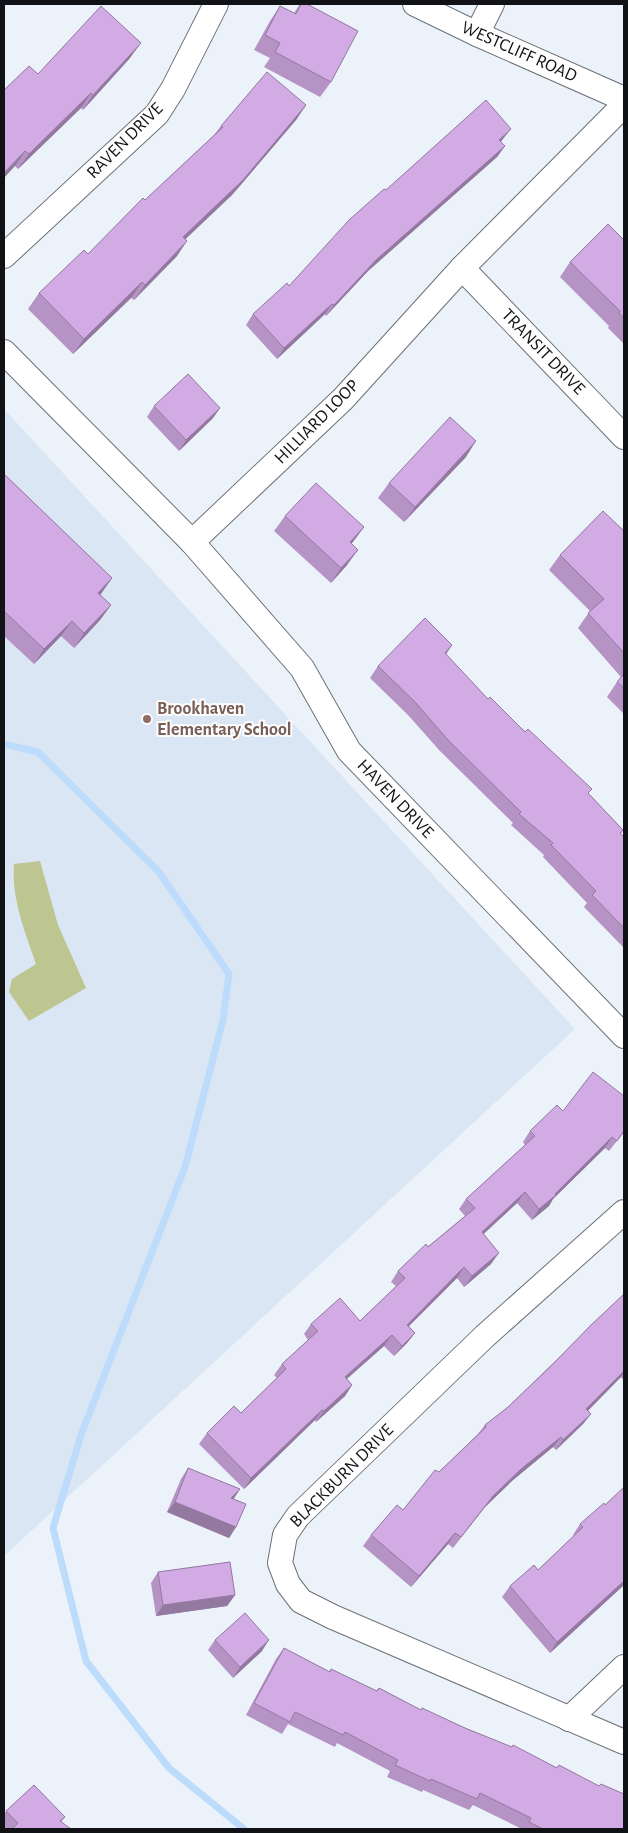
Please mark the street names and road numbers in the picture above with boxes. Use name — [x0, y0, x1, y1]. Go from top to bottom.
street label: WESTCLIFF ROAD — [459, 18, 579, 86]
street label: RAVEN DRIVE — [84, 99, 167, 182]
street label: TRANSIT DRIVE — [498, 306, 588, 399]
street label: HILLIARD LOOP — [271, 376, 363, 468]
street label: HAVEN DRIVE — [353, 756, 437, 842]
street label: BLACKBURN DRIVE — [287, 1421, 397, 1531]

